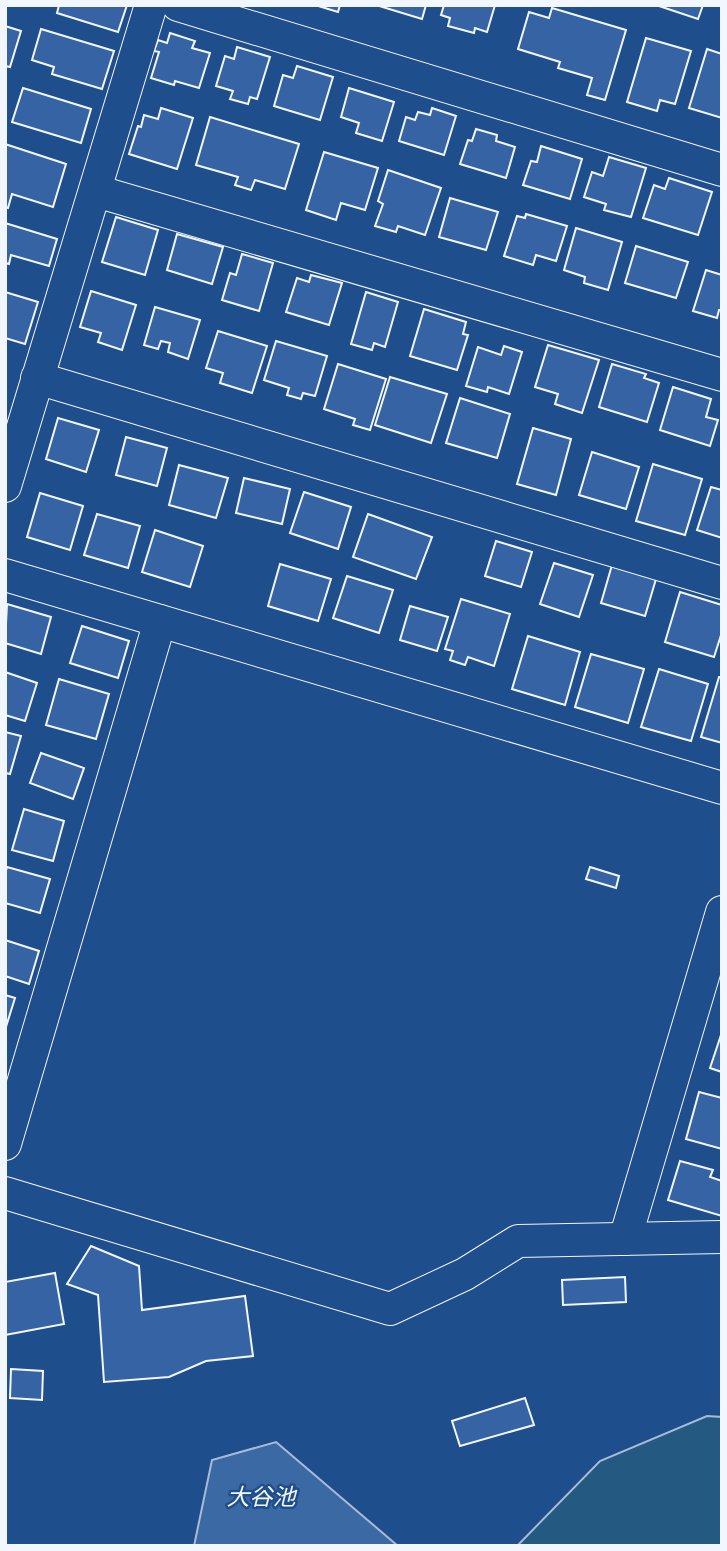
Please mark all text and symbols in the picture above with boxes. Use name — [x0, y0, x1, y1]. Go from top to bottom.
water label: 大谷池 — [227, 1481, 298, 1514]

